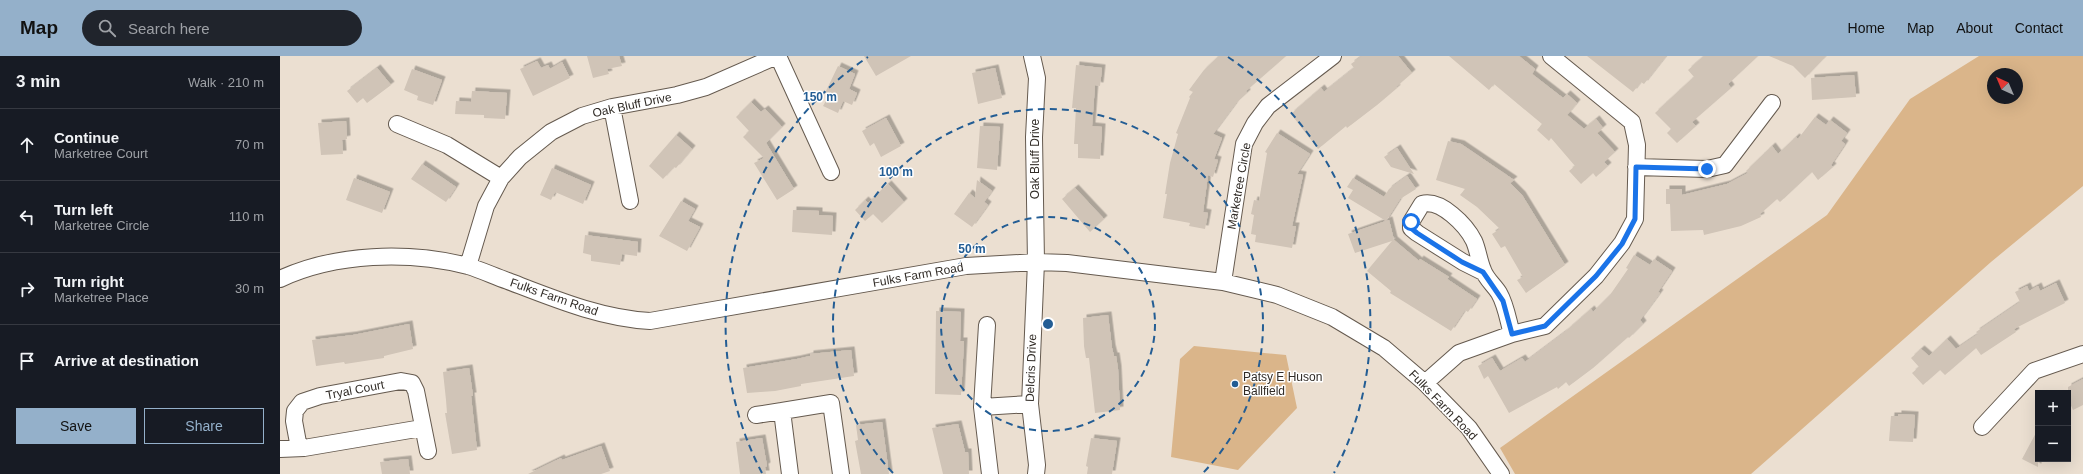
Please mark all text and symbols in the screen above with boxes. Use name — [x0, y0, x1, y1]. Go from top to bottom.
search box — [82, 10, 362, 46]
text: Map — [20, 17, 58, 38]
icon: search — [96, 17, 118, 39]
text: Search here — [128, 20, 210, 37]
text: Home — [1848, 20, 1885, 36]
text: Map — [1907, 20, 1934, 36]
text: About — [1956, 20, 1993, 36]
text: Contact — [2015, 20, 2063, 36]
north arrow — [1987, 68, 2023, 104]
text: 3 min — [16, 72, 60, 91]
text: Walk · 210 m — [188, 75, 264, 90]
street label: Oak Bluff Drive — [591, 90, 673, 120]
text: 150 m — [803, 90, 837, 104]
street label: Oak Bluff Drive — [1028, 118, 1042, 199]
text: Continue — [54, 129, 119, 146]
icon: ahead — [16, 134, 38, 156]
text: 70 m — [235, 137, 264, 152]
street label: Marketree Circle — [1224, 141, 1254, 231]
text: Marketree Court — [54, 146, 148, 161]
route end — [1698, 160, 1716, 178]
text: 100 m — [879, 165, 913, 179]
text: Turn left — [54, 201, 113, 218]
icon: left — [16, 206, 38, 228]
text: 110 m — [229, 209, 264, 224]
route start — [1402, 213, 1420, 231]
text: Marketree Circle — [54, 218, 149, 233]
text: 50 m — [958, 242, 986, 256]
street label: Fulks Farm Road — [871, 260, 965, 290]
text: Turn right — [54, 273, 124, 290]
street label: Fulks Farm Road — [508, 275, 600, 319]
icon: right — [16, 278, 38, 300]
text: 30 m — [235, 281, 264, 296]
text: Marketree Place — [54, 290, 149, 305]
centre of rings — [1041, 317, 1055, 331]
street label: Delcris Drive — [1023, 333, 1039, 402]
icon: arrive — [16, 350, 38, 372]
text: Arrive at destination — [54, 352, 199, 369]
street label: Fulks Farm Road — [1406, 367, 1480, 443]
place label: Patsy E Huson Ballfield — [1243, 370, 1322, 398]
street label: Tryal Court — [325, 377, 386, 402]
marker: Patsy E Huson Ballfield — [1230, 379, 1240, 389]
map controls — [2035, 390, 2071, 462]
button: + — [2035, 390, 2071, 426]
button: Save — [16, 408, 136, 444]
button: Share — [144, 408, 264, 444]
button: − — [2035, 426, 2071, 462]

